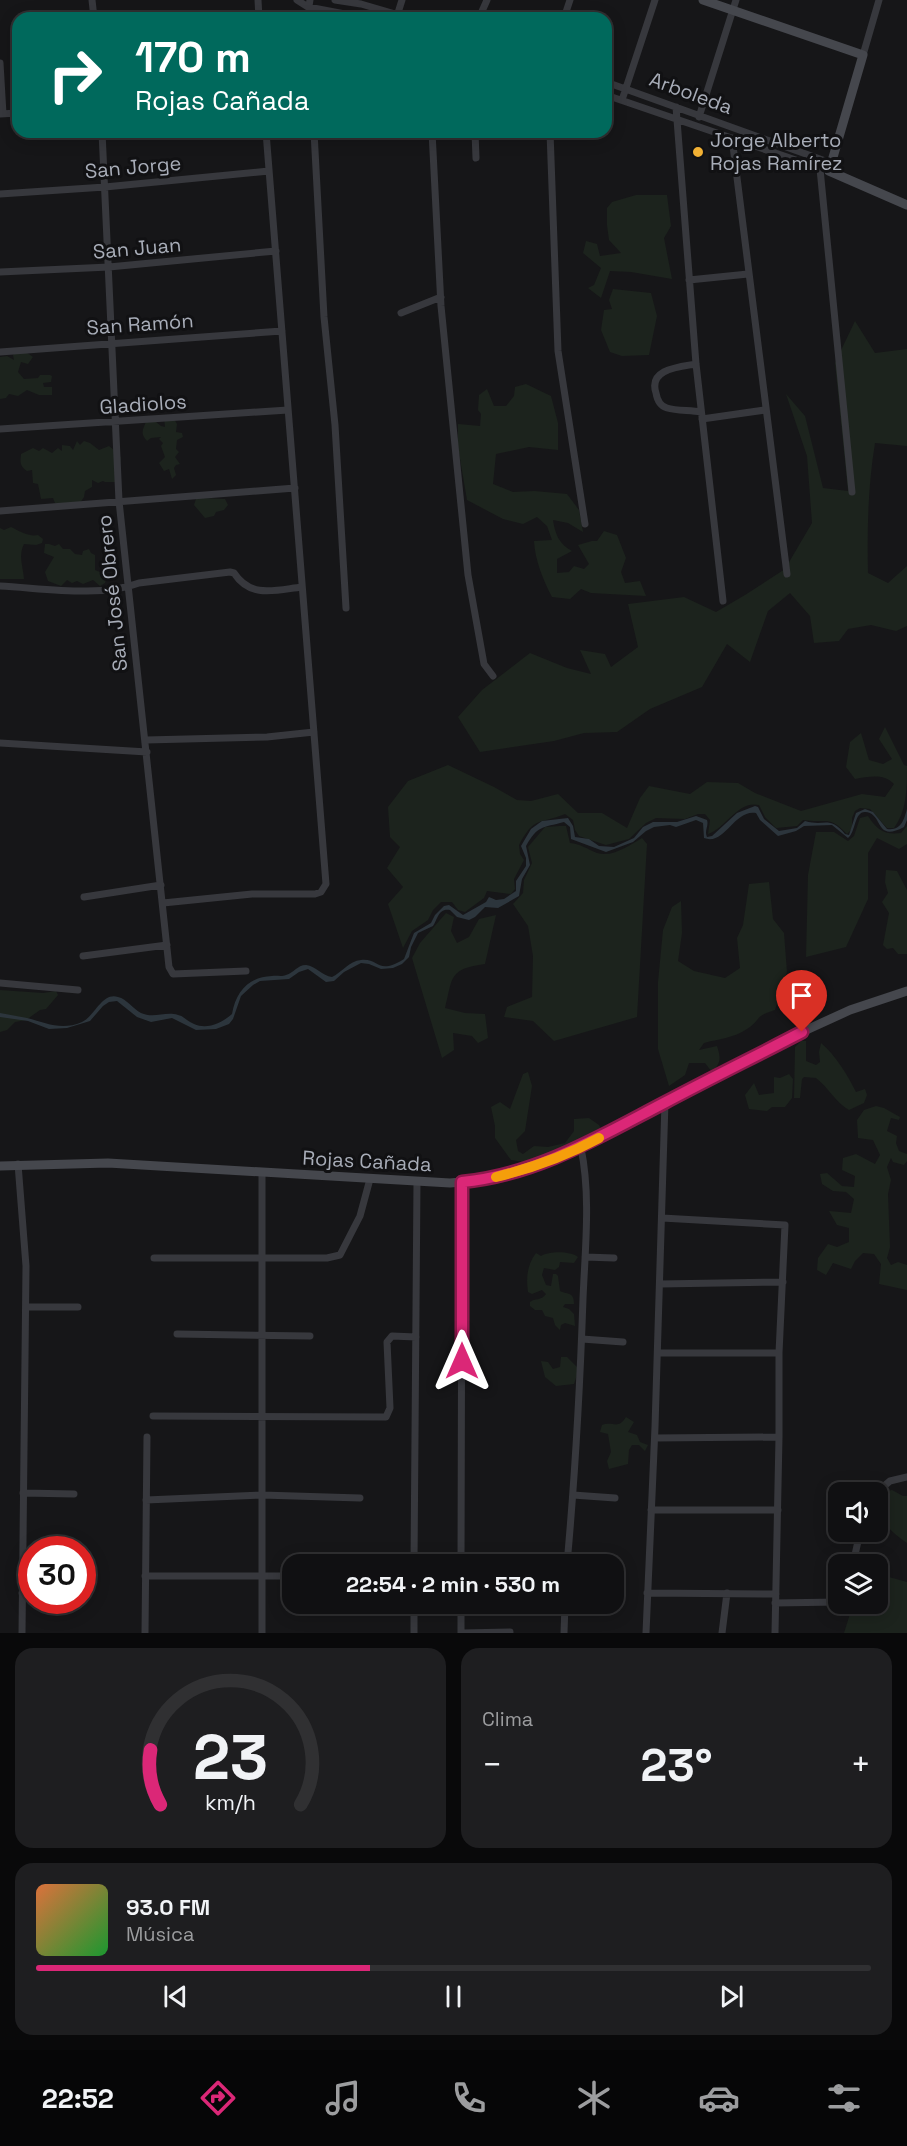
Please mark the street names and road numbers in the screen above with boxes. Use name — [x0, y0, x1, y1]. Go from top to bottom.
street label: Arboleda — [646, 66, 736, 120]
street label: San Jorge — [84, 150, 182, 184]
street label: San Juan — [92, 231, 182, 265]
street label: San Ramón — [86, 307, 194, 341]
street label: Gladiolos — [99, 388, 187, 420]
street label: San José Obrero — [91, 513, 133, 673]
street label: Rojas Cañada — [302, 1145, 432, 1177]

